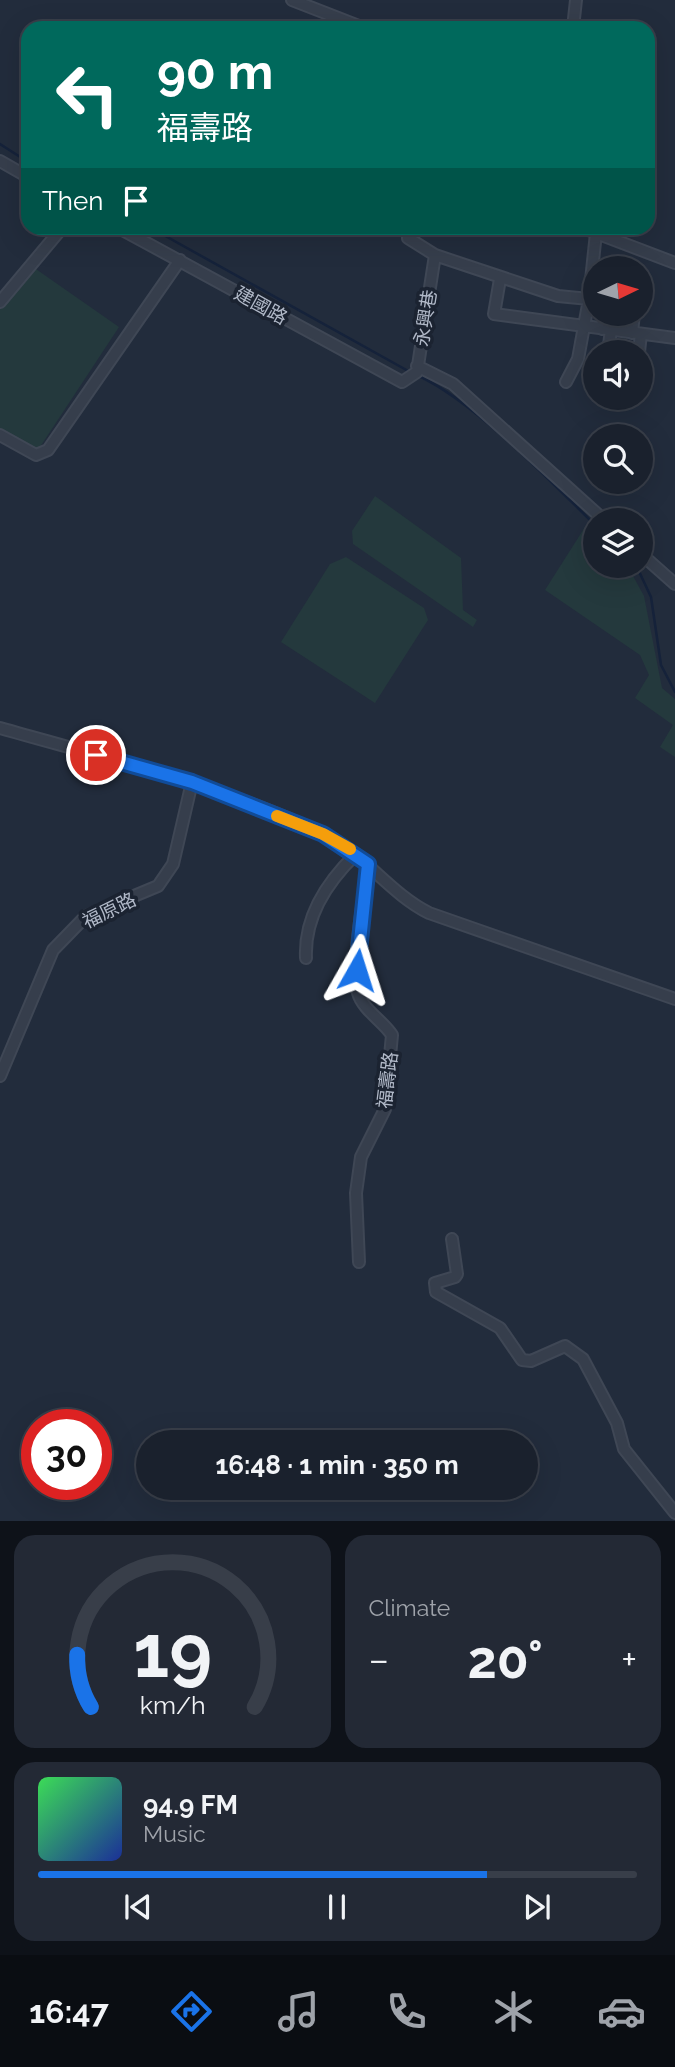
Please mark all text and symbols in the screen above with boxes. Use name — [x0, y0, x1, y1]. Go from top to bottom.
text: 90 m — [157, 43, 273, 100]
icon: left — [42, 49, 133, 140]
text: 福壽路 — [157, 109, 253, 146]
icon: arrive — [117, 182, 155, 220]
text: Then — [42, 186, 103, 216]
north arrow — [583, 256, 653, 326]
map controls — [583, 256, 653, 578]
street label: 建國路 — [231, 282, 291, 328]
street label: 永興巷 — [410, 288, 440, 348]
button: sound — [583, 340, 653, 410]
button: search — [583, 424, 653, 494]
button: layers — [583, 508, 653, 578]
pin — [66, 725, 126, 785]
icon: arrive — [77, 736, 115, 774]
street label: 福原路 — [79, 888, 139, 932]
position arrow — [320, 933, 394, 1007]
street label: 福壽路 — [373, 1050, 401, 1110]
speed limit sign: 30 — [21, 1409, 112, 1500]
text: 16:48 · 1 min · 350 m — [215, 1450, 459, 1480]
text: Climate — [369, 1594, 450, 1621]
text: 19 — [133, 1610, 212, 1695]
text: 20° — [467, 1629, 543, 1690]
text: − — [369, 1637, 389, 1682]
text: + — [621, 1637, 637, 1682]
text: km/h — [139, 1690, 205, 1720]
text: 94.9 FM — [143, 1790, 238, 1820]
text: Music — [143, 1820, 206, 1847]
icon: previous — [119, 1888, 157, 1926]
icon: pause — [318, 1888, 356, 1926]
icon: next — [518, 1888, 556, 1926]
icon: directions — [167, 1987, 216, 2036]
icon: music — [274, 1987, 323, 2036]
icon: phone — [382, 1987, 431, 2036]
icon: climate — [489, 1987, 538, 2036]
icon: car — [597, 1987, 646, 2036]
text: 16:47 — [29, 1993, 109, 2030]

